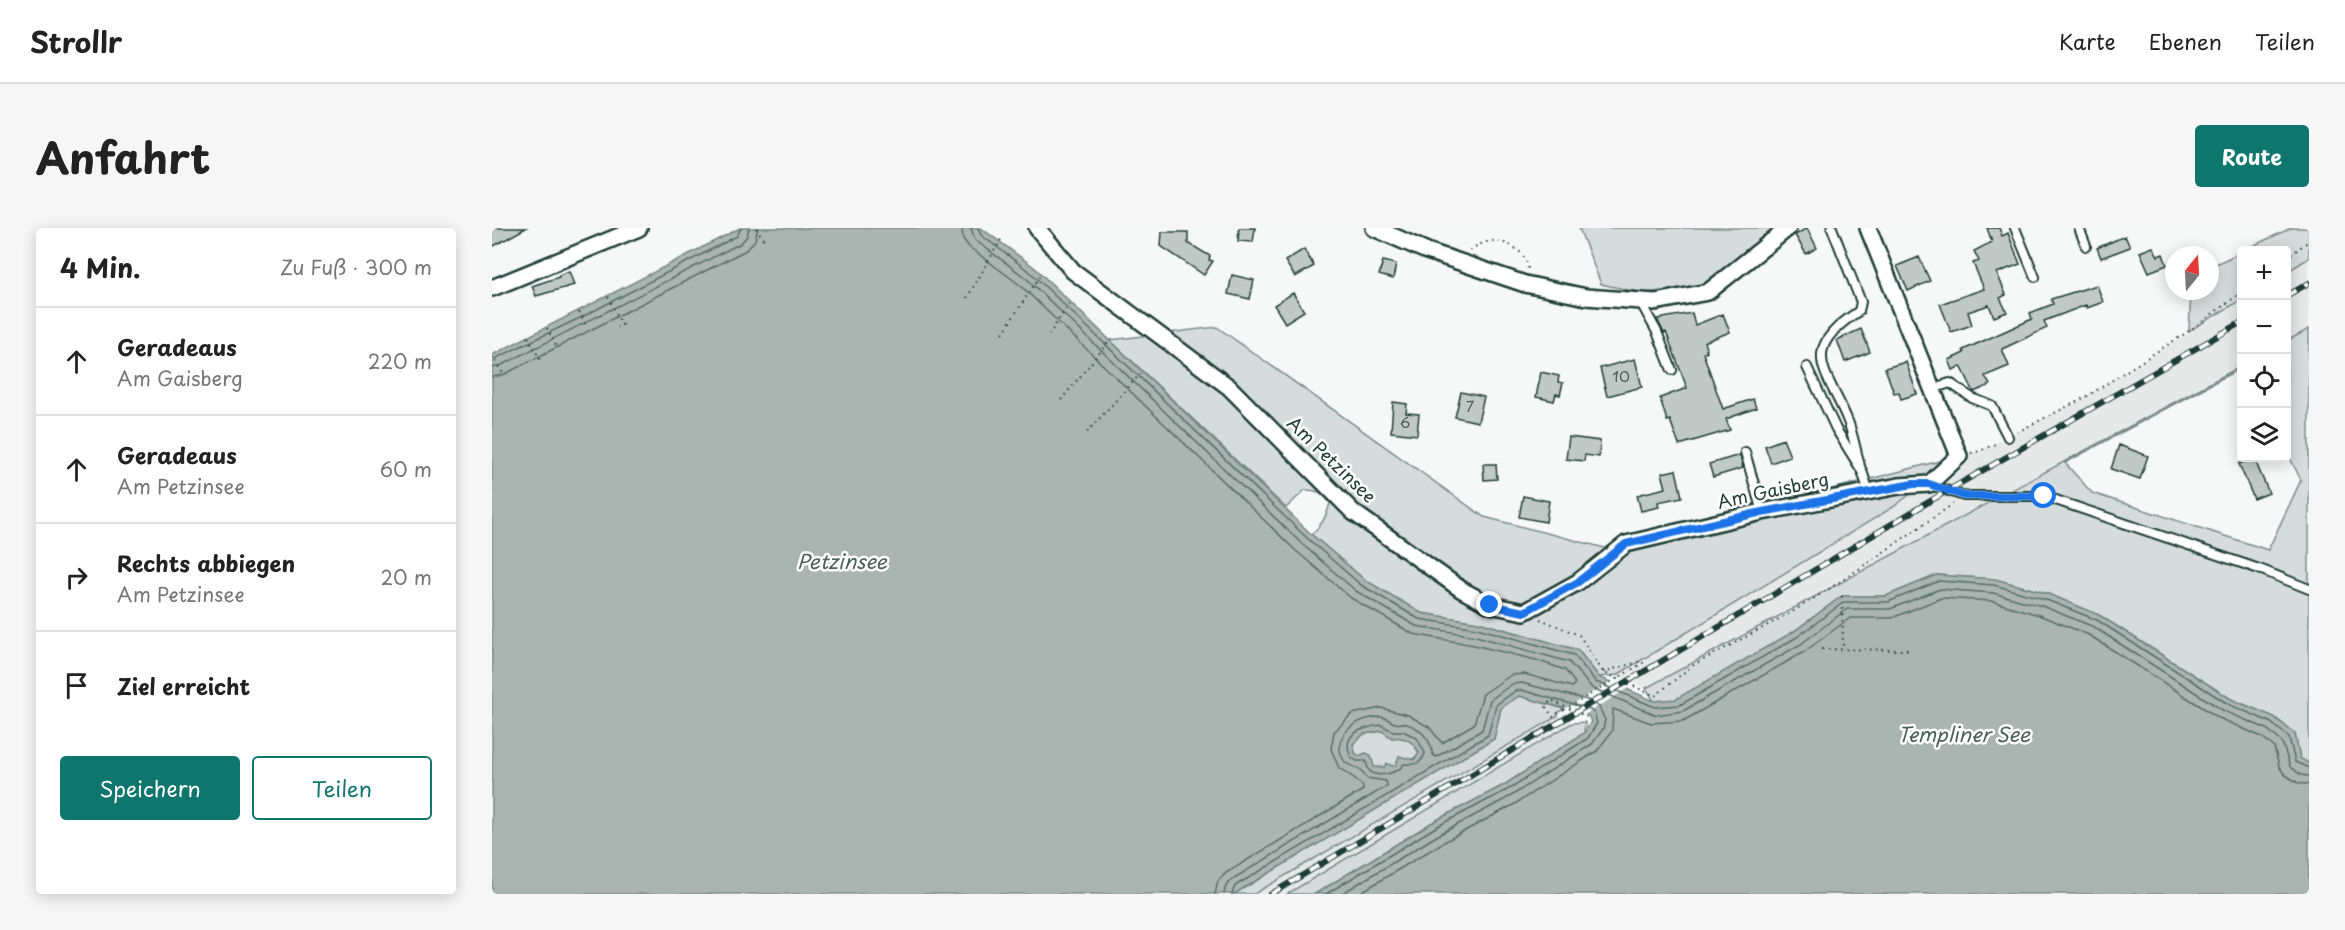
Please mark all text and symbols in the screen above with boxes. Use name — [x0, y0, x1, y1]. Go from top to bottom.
text: Strollr — [30, 20, 122, 63]
text: Karte — [2059, 25, 2116, 57]
text: Ebenen — [2149, 25, 2222, 57]
text: Teilen — [2255, 25, 2315, 57]
text: Anfahrt — [36, 125, 210, 188]
button: Route — [2195, 125, 2309, 187]
north arrow — [2165, 246, 2219, 300]
map controls — [2237, 246, 2291, 462]
button: + — [2237, 246, 2291, 300]
text: 4 Min. — [60, 248, 140, 287]
text: Zu Fuß · 300 m — [280, 252, 432, 282]
button: − — [2237, 300, 2291, 354]
text: Geradeaus — [117, 330, 237, 363]
icon: ahead — [60, 345, 93, 378]
text: 220 m — [368, 346, 432, 376]
button: locate — [2237, 354, 2291, 408]
text: Am Gaisberg — [117, 363, 243, 393]
house number: 10 — [1612, 364, 1630, 387]
house number: 7 — [1466, 394, 1475, 417]
button: layers — [2237, 408, 2291, 462]
street label: Am Petzinsee — [1282, 409, 1383, 508]
house number: 6 — [1400, 410, 1410, 433]
text: Geradeaus — [117, 438, 237, 471]
icon: ahead — [60, 453, 93, 486]
text: 60 m — [380, 454, 432, 484]
street label: Am Gaisberg — [1715, 465, 1831, 515]
text: Am Petzinsee — [117, 471, 244, 501]
route start — [2030, 482, 2056, 508]
text: Rechts abbiegen — [117, 546, 295, 579]
water label: Petzinsee — [797, 546, 888, 576]
icon: right — [60, 561, 93, 594]
text: 20 m — [380, 562, 432, 592]
text: Am Petzinsee — [117, 579, 244, 609]
route end — [1476, 591, 1502, 617]
icon: arrive — [60, 669, 93, 702]
text: Ziel erreicht — [117, 669, 250, 702]
water label: Templiner See — [1898, 719, 2031, 749]
button: Speichern — [60, 756, 240, 820]
button: Teilen — [252, 756, 432, 820]

